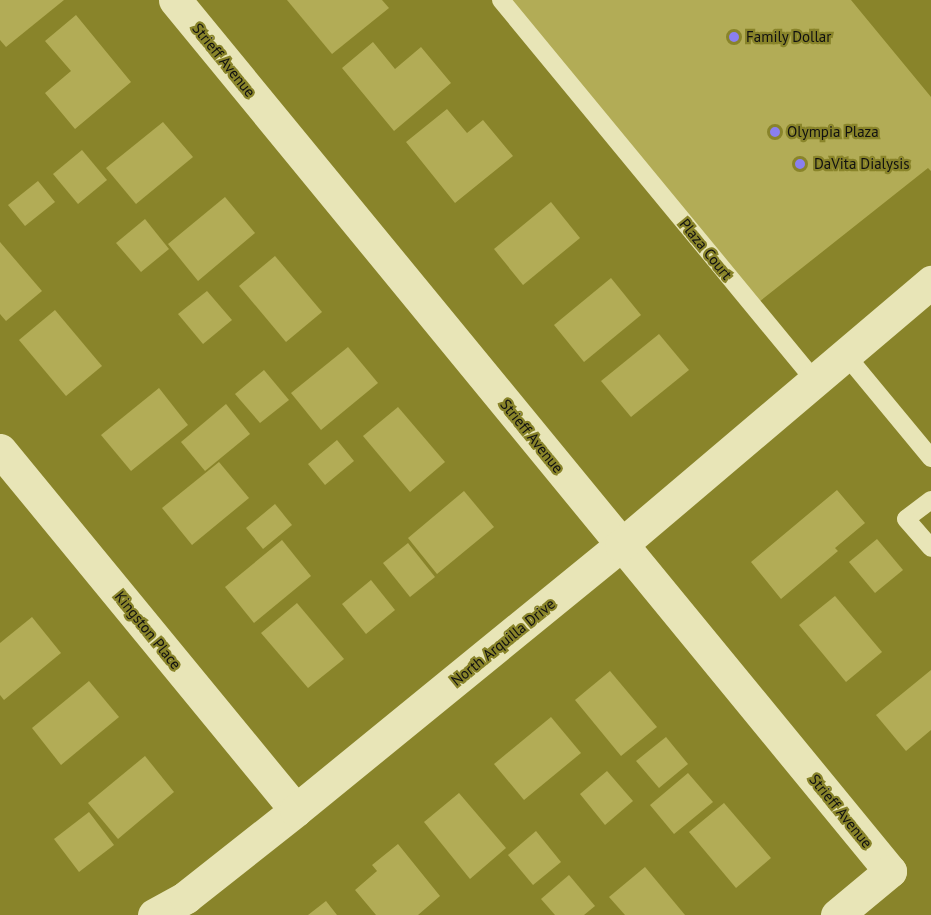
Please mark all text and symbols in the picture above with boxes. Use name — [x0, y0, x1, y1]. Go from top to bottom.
street label: Strieff Avenue — [189, 19, 259, 101]
place label: Family Dollar — [746, 28, 832, 46]
marker: Family Dollar — [727, 30, 741, 44]
place label: Olympia Plaza — [787, 123, 879, 141]
marker: Olympia Plaza — [768, 125, 782, 139]
marker: DaVita Dialysis — [791, 155, 809, 173]
place label: DaVita Dialysis — [814, 155, 910, 173]
street label: Plaza Court — [676, 215, 736, 283]
street label: Strieff Avenue — [497, 395, 567, 477]
street label: Kingston Place — [111, 587, 185, 673]
street label: North Arquilla Drive — [447, 594, 559, 690]
street label: Strieff Avenue — [806, 770, 876, 852]

